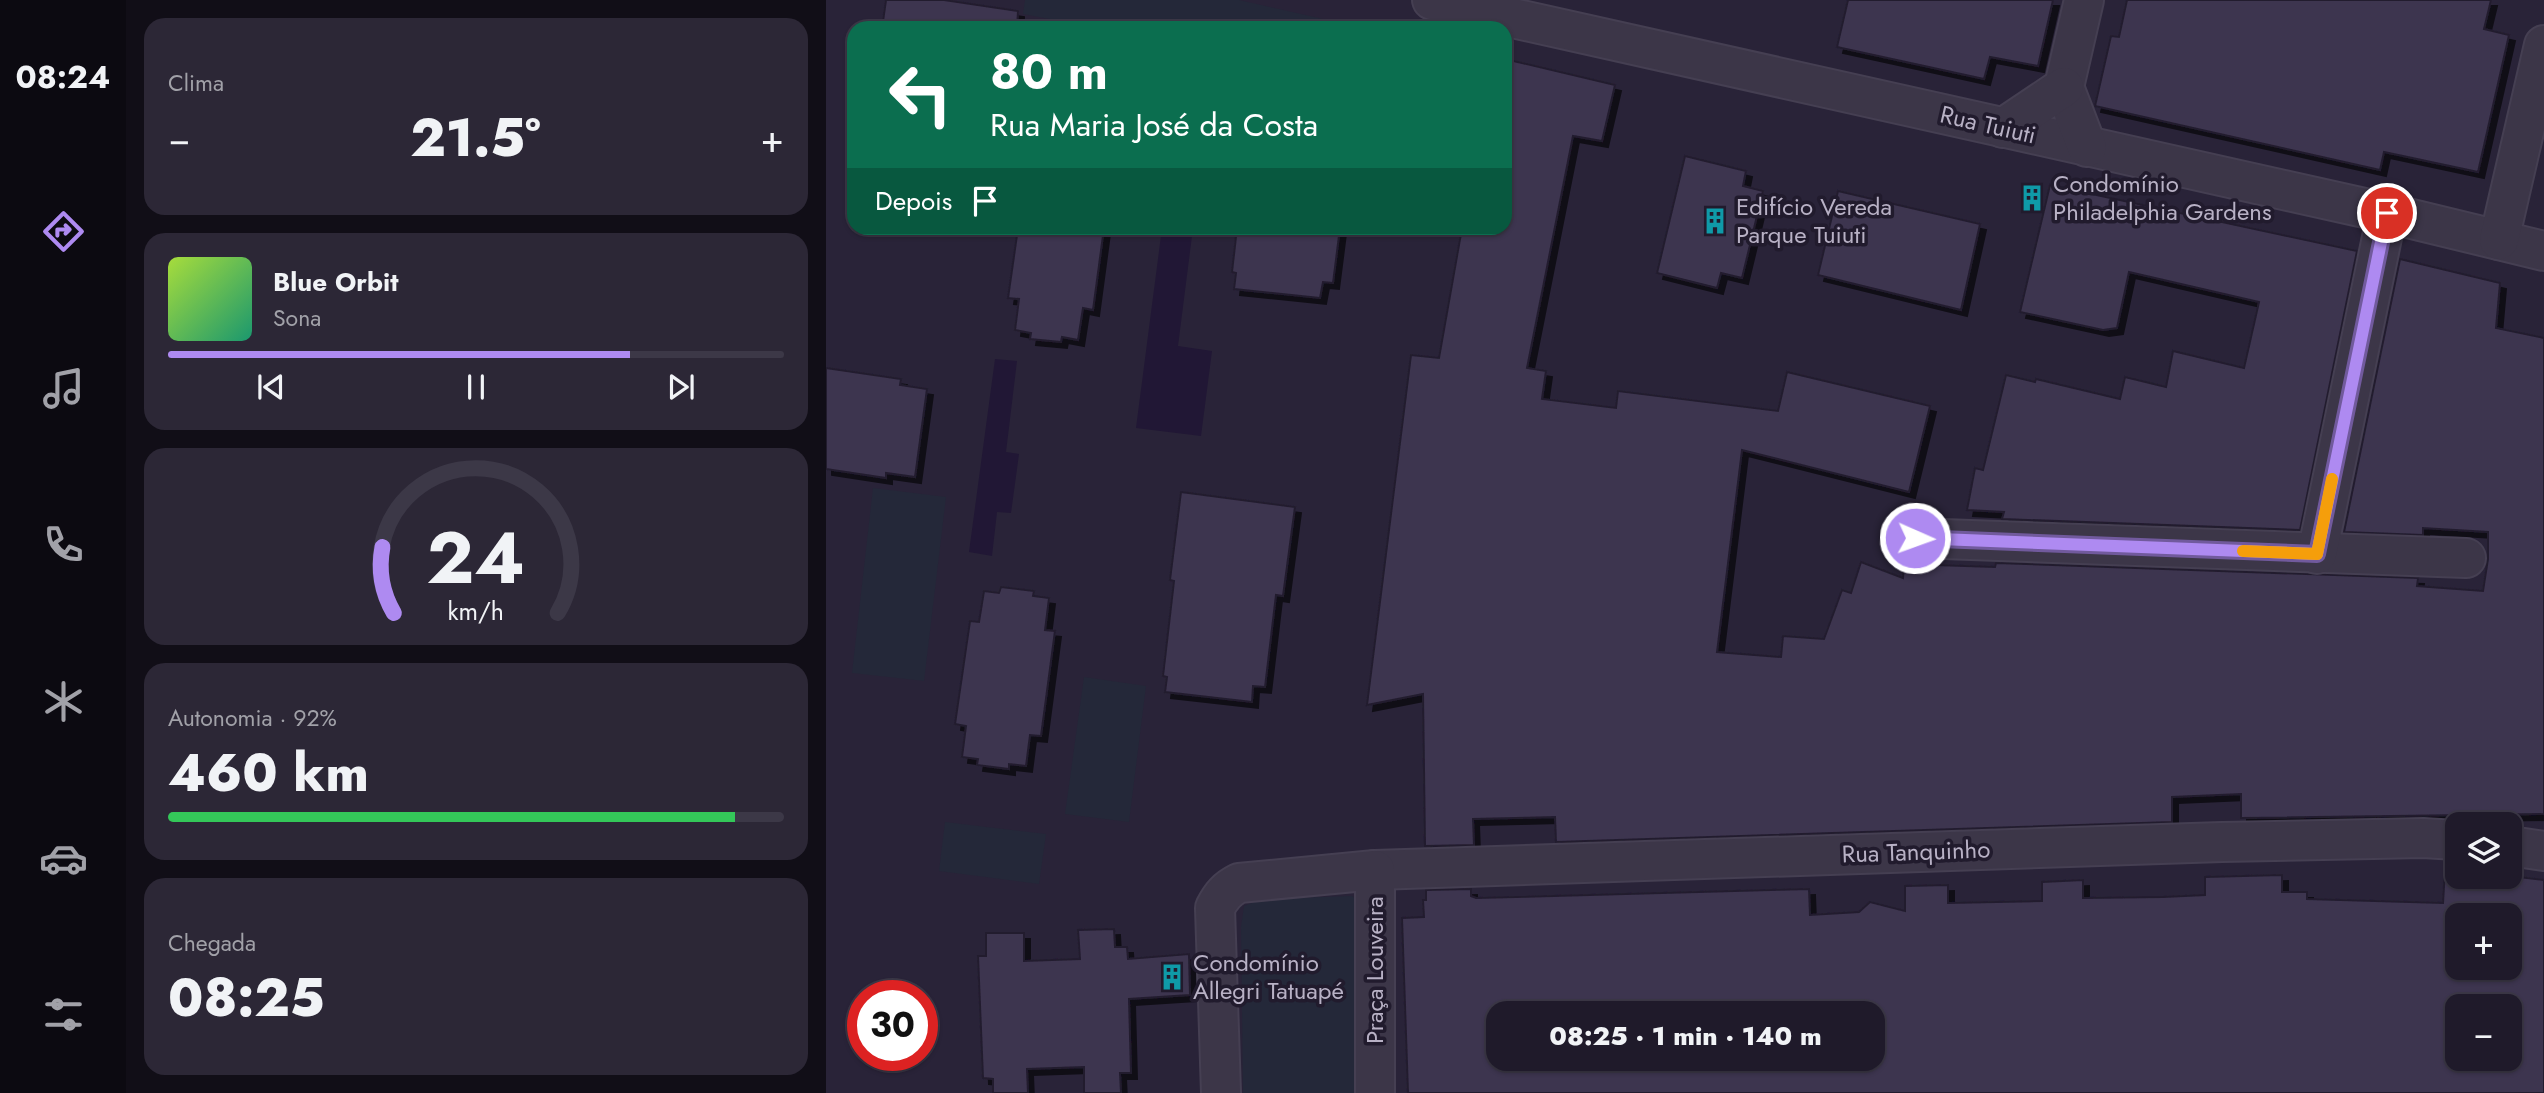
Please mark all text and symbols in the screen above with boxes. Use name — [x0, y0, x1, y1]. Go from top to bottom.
text: 80 m — [990, 37, 1108, 107]
icon: left — [875, 49, 966, 140]
text: 08:24 — [16, 54, 110, 100]
text: Clima — [168, 66, 224, 100]
street label: Rua Tuiuti — [1937, 96, 2040, 153]
text: 21.5° — [410, 100, 541, 176]
text: Rua Maria José da Costa — [990, 102, 1318, 148]
text: − — [168, 111, 190, 166]
text: + — [761, 111, 784, 166]
place label: Condomínio Philadelphia Gardens — [2053, 166, 2272, 229]
text: Depois — [875, 182, 952, 220]
icon: arrive — [966, 182, 1004, 220]
building icon: Condomínio Philadelphia Gardens — [2017, 183, 2047, 213]
pin — [2357, 183, 2417, 243]
place label: Edifício Vereda Parque Tuiuti — [1736, 189, 1892, 252]
icon: arrive — [2368, 194, 2406, 232]
building icon: Edifício Vereda Parque Tuiuti — [1700, 206, 1730, 236]
icon: directions — [39, 207, 88, 256]
text: Blue Orbit — [273, 263, 398, 301]
text: Sona — [273, 301, 321, 335]
icon: music — [39, 364, 88, 413]
icon: previous — [252, 368, 290, 406]
icon: pause — [457, 368, 495, 406]
icon: next — [662, 368, 700, 406]
position arrow — [1878, 501, 1952, 575]
text: 24 — [427, 505, 525, 610]
icon: phone — [39, 520, 88, 569]
text: km/h — [448, 592, 504, 628]
icon: climate — [39, 677, 88, 726]
text: Autonomia · 92% — [168, 701, 337, 735]
text: 460 km — [168, 735, 369, 811]
map controls — [2445, 812, 2522, 1071]
button: layers — [2445, 812, 2522, 889]
street label: Rua Tanquinho — [1841, 831, 1991, 872]
icon: car — [39, 834, 88, 883]
street label: Praça Louveira — [1357, 896, 1392, 1044]
button: + — [2445, 903, 2522, 980]
text: Chegada — [168, 926, 256, 960]
place label: Condomínio Allegri Tatuapé — [1193, 945, 1344, 1008]
text: 08:25 — [168, 960, 325, 1036]
building icon: Condomínio Allegri Tatuapé — [1157, 962, 1187, 992]
speed limit sign: 30 — [847, 980, 938, 1071]
icon: filters — [39, 990, 88, 1039]
button: − — [2445, 994, 2522, 1071]
text: 08:25 · 1 min · 140 m — [1549, 1017, 1822, 1055]

